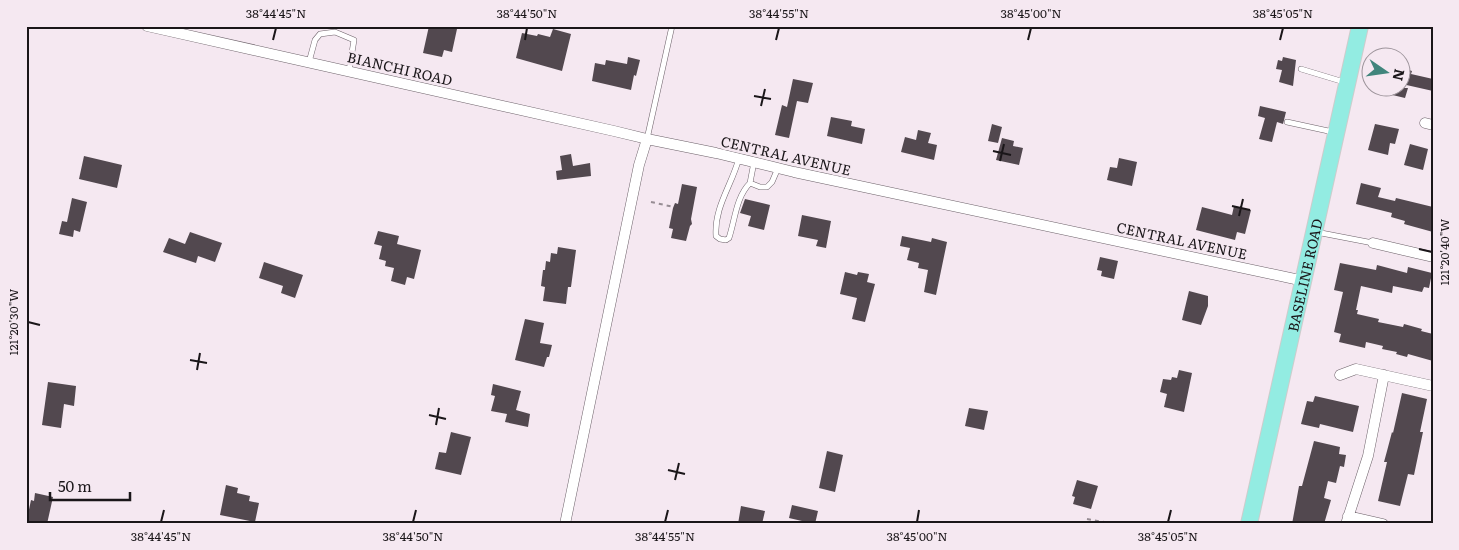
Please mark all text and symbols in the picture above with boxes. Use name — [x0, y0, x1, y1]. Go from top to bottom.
text: 38°44'45"N — [246, 4, 306, 22]
text: 38°44'50"N — [497, 4, 557, 22]
text: 38°44'55"N — [749, 4, 809, 22]
text: 38°45'00"N — [1000, 4, 1062, 22]
text: 38°45'05"N — [1253, 4, 1313, 22]
street label: BIANCHI ROAD — [345, 46, 455, 90]
north arrow — [1362, 48, 1412, 98]
text: N — [1389, 67, 1411, 83]
street label: CENTRAL AVENUE — [719, 130, 853, 180]
street label: CENTRAL AVENUE — [1115, 216, 1249, 264]
street label: BASELINE ROAD — [1282, 216, 1327, 334]
text: 121°20'40"W — [1435, 219, 1453, 285]
text: 121°20'30"W — [4, 289, 22, 355]
scale bar — [50, 470, 130, 502]
text: 50 m — [58, 474, 92, 497]
text: 38°44'45"N — [131, 527, 191, 545]
text: 38°44'50"N — [383, 527, 443, 545]
text: 38°44'55"N — [635, 527, 695, 545]
text: 38°45'00"N — [886, 527, 948, 545]
text: 38°45'05"N — [1138, 527, 1198, 545]

